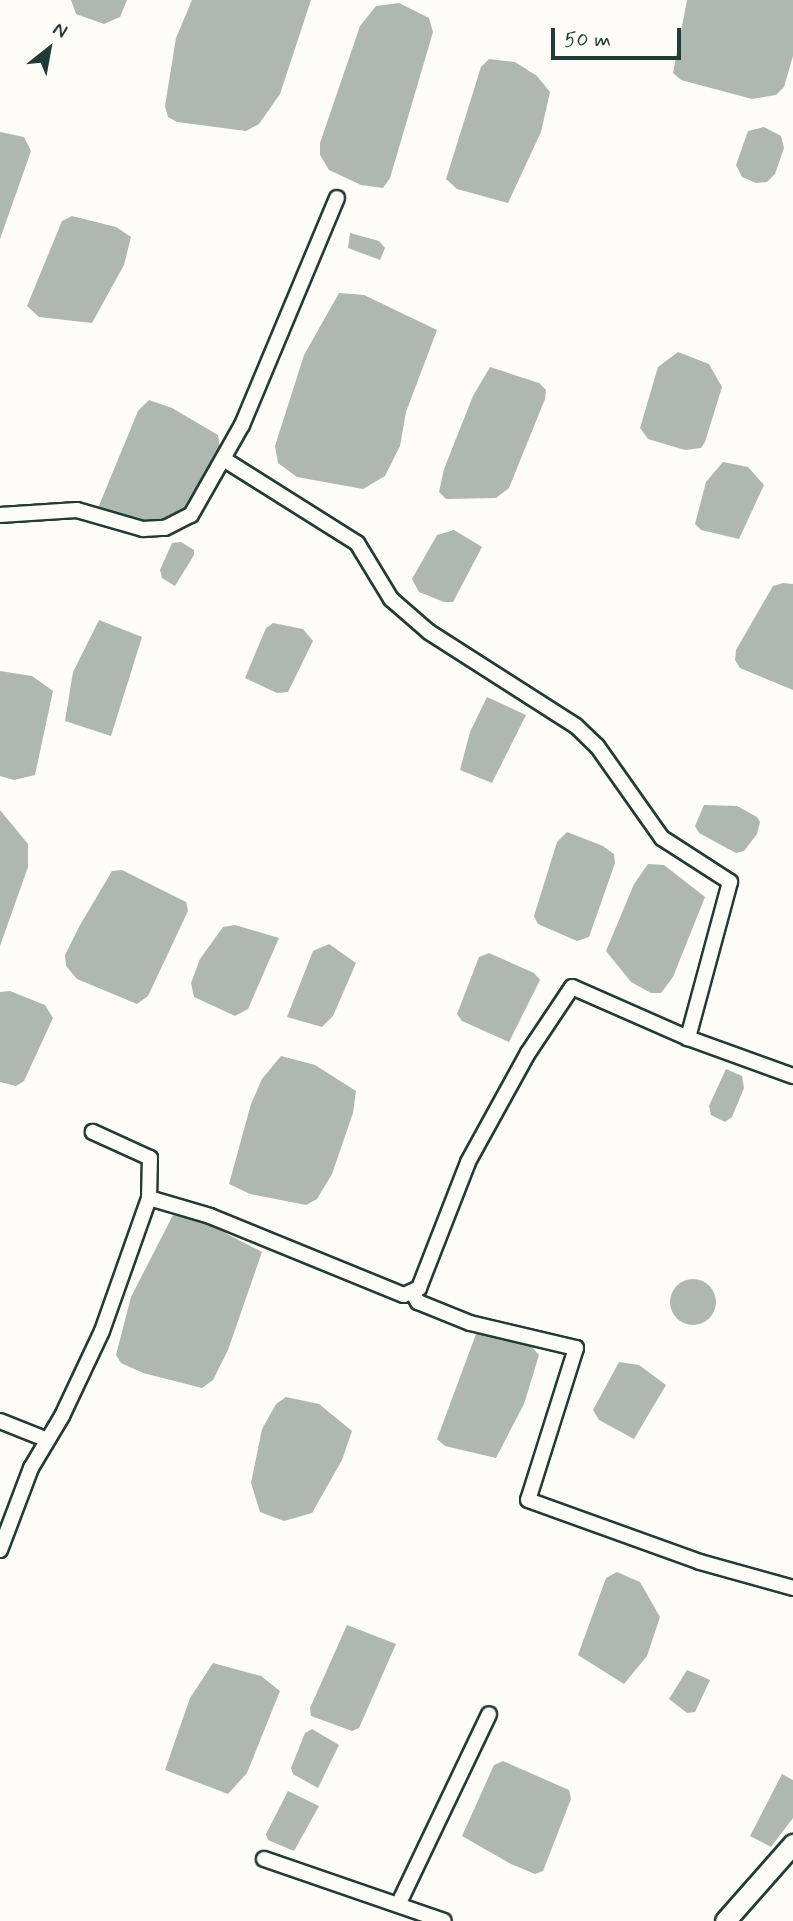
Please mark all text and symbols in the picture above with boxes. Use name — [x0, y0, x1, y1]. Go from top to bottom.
north arrow — [14, 14, 84, 84]
scale bar — [555, 14, 684, 58]
text: N — [48, 17, 72, 45]
text: 50 m — [564, 26, 611, 54]

